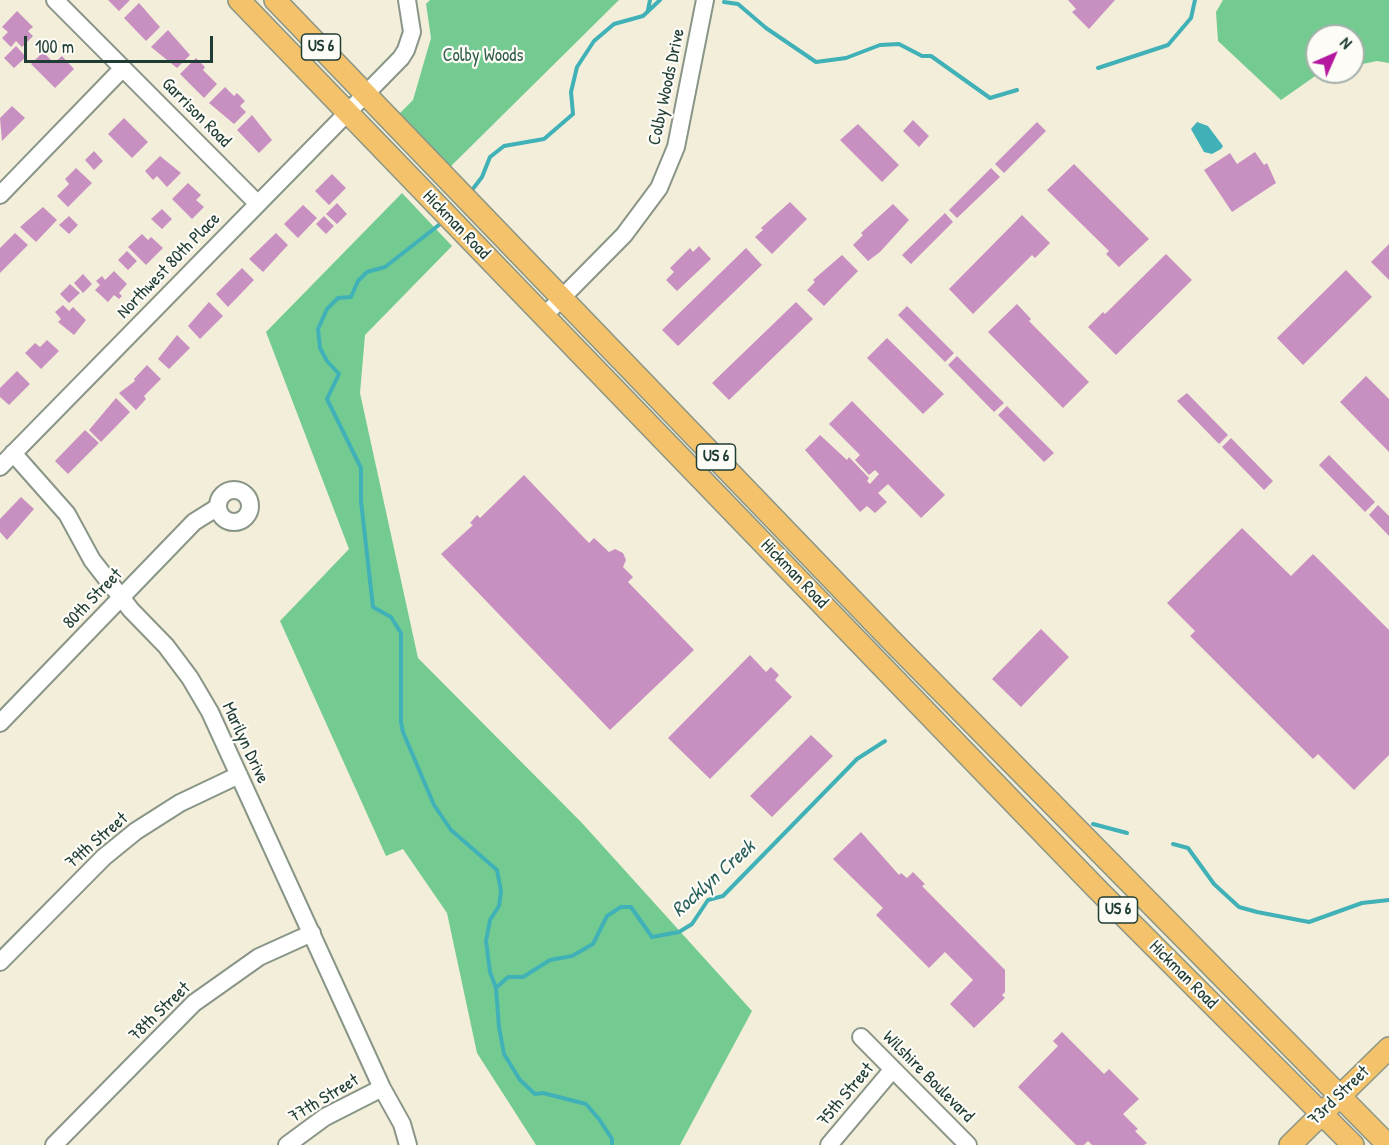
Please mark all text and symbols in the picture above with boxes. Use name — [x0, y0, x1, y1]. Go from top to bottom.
scale bar — [27, 24, 216, 62]
north arrow — [1305, 24, 1365, 84]
street label: Colby Woods Drive — [644, 27, 690, 147]
text: N — [1336, 32, 1357, 53]
text: 100 m — [35, 34, 74, 59]
road number: US 6 — [302, 34, 340, 60]
park label: Colby Woods — [443, 45, 523, 67]
street label: Garrison Road — [157, 74, 235, 152]
street label: Hickman Road — [418, 186, 494, 264]
street label: Northwest 80th Place — [113, 209, 225, 323]
road number: US 6 — [696, 444, 736, 470]
street label: Hickman Road — [756, 535, 832, 613]
street label: 80th Street — [59, 564, 127, 634]
street label: Marilyn Drive — [217, 699, 273, 787]
street label: 79th Street — [61, 808, 133, 874]
water label: Rocklyn Creek — [668, 835, 760, 923]
road number: US 6 — [1098, 897, 1138, 923]
street label: Hickman Road — [1144, 936, 1222, 1014]
street label: 78th Street — [125, 978, 195, 1046]
street label: Wilshire Boulevard — [878, 1027, 978, 1127]
street label: 75th Street — [813, 1059, 879, 1131]
street label: 73rd Street — [1304, 1061, 1374, 1131]
street label: 77th Street — [285, 1070, 363, 1128]

